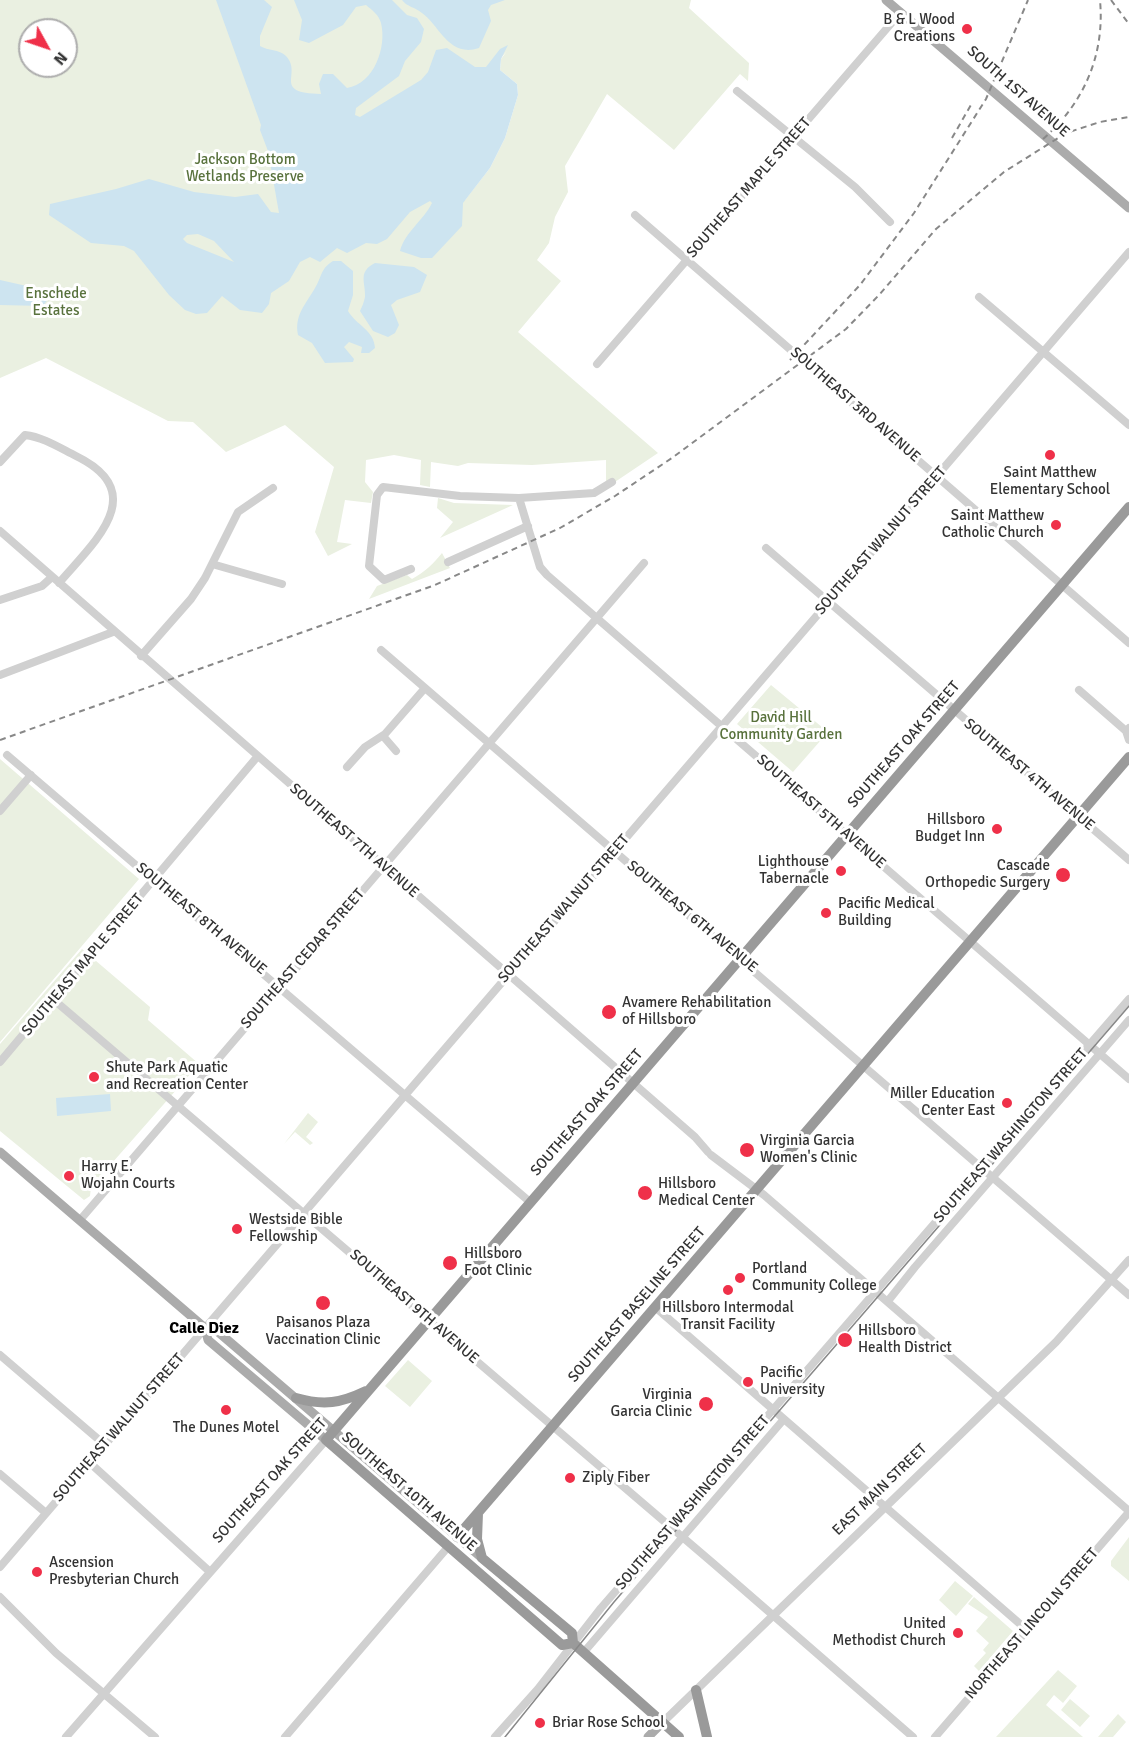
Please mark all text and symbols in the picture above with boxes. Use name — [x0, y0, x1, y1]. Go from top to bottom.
place label: B & L Wood Creations — [883, 11, 955, 46]
north arrow — [18, 18, 78, 78]
marker: B & L Wood Creations — [960, 22, 974, 36]
street label: SOUTH 1ST AVENUE — [963, 43, 1073, 141]
text: N — [49, 48, 72, 69]
street label: SOUTHEAST MAPLE STREET — [683, 114, 815, 262]
park label: Jackson Bottom Wetlands Preserve — [186, 151, 304, 186]
park label: Enschede Estates — [25, 285, 87, 320]
street label: SOUTHEAST 3RD AVENUE — [786, 344, 924, 466]
marker: Saint Matthew Elementary School — [1043, 448, 1057, 462]
street label: SOUTHEAST WALNUT STREET — [812, 463, 950, 619]
place label: Saint Matthew Elementary School — [990, 464, 1110, 499]
place label: Saint Matthew Catholic Church — [942, 507, 1044, 542]
marker: Saint Matthew Catholic Church — [1049, 518, 1063, 532]
street label: SOUTHEAST OAK STREET — [844, 678, 964, 812]
park label: David Hill Community Garden — [720, 709, 842, 744]
street label: SOUTHEAST 4TH AVENUE — [960, 715, 1098, 835]
street label: SOUTHEAST 5TH AVENUE — [753, 751, 889, 873]
street label: SOUTHEAST 7TH AVENUE — [286, 780, 422, 902]
place label: Hillsboro Budget Inn — [915, 811, 985, 846]
marker: Hillsboro Budget Inn — [990, 822, 1004, 836]
street label: SOUTHEAST WALNUT STREET — [495, 831, 633, 987]
place label: Lighthouse Tabernacle — [758, 853, 829, 888]
street label: SOUTHEAST 6TH AVENUE — [623, 857, 761, 977]
place label: Cascade Orthopedic Surgery — [925, 857, 1050, 892]
street label: SOUTHEAST 8TH AVENUE — [132, 859, 270, 979]
marker: Lighthouse Tabernacle — [834, 864, 848, 878]
marker: Cascade Orthopedic Surgery — [1054, 866, 1072, 884]
street label: SOUTHEAST CEDAR STREET — [237, 885, 369, 1033]
street label: SOUTHEAST MAPLE STREET — [18, 890, 148, 1040]
place label: Pacific Medical Building — [838, 895, 935, 930]
marker: Pacific Medical Building — [819, 906, 833, 920]
place label: Avamere Rehabilitation of Hillsboro — [622, 994, 771, 1029]
marker: Avamere Rehabilitation of Hillsboro — [600, 1003, 618, 1021]
street label: SOUTHEAST WASHINGTON STREET — [930, 1045, 1092, 1227]
street label: SOUTHEAST OAK STREET — [527, 1046, 647, 1180]
place label: Shute Park Aquatic and Recreation Center — [106, 1059, 248, 1094]
marker: Shute Park Aquatic and Recreation Center — [87, 1070, 101, 1084]
place label: Miller Education Center East — [890, 1085, 995, 1120]
marker: Miller Education Center East — [1000, 1096, 1014, 1110]
place label: Virginia Garcia Women's Clinic — [760, 1132, 857, 1167]
marker: Virginia Garcia Women's Clinic — [738, 1141, 756, 1159]
place label: Harry E. Wojahn Courts — [81, 1158, 175, 1193]
marker: Harry E. Wojahn Courts — [62, 1169, 76, 1183]
place label: Hillsboro Medical Center — [658, 1175, 755, 1210]
marker: Hillsboro Medical Center — [636, 1184, 654, 1202]
place label: Westside Bible Fellowship — [249, 1211, 343, 1246]
marker: Westside Bible Fellowship — [230, 1222, 244, 1236]
street label: SOUTHEAST BASELINE STREET — [565, 1224, 709, 1386]
place label: Hillsboro Foot Clinic — [464, 1245, 532, 1280]
street label: SOUTHEAST 9TH AVENUE — [346, 1246, 482, 1368]
marker: Hillsboro Foot Clinic — [441, 1254, 459, 1272]
place label: Portland Community College — [752, 1260, 877, 1295]
marker: Portland Community College — [733, 1271, 747, 1285]
marker: Hillsboro Intermodal Transit Facility — [721, 1283, 735, 1297]
marker: Paisanos Plaza Vaccination Clinic — [314, 1294, 332, 1312]
place label: Hillsboro Intermodal Transit Facility — [662, 1299, 794, 1334]
place label: Paisanos Plaza Vaccination Clinic — [266, 1314, 380, 1349]
district label: Calle Diez — [169, 1319, 239, 1339]
place label: Hillsboro Health District — [858, 1322, 952, 1357]
marker: Hillsboro Health District — [836, 1331, 854, 1349]
street label: SOUTHEAST WALNUT STREET — [50, 1350, 188, 1506]
place label: Pacific University — [760, 1364, 825, 1399]
marker: Pacific University — [741, 1375, 755, 1389]
place label: Virginia Garcia Clinic — [611, 1386, 692, 1421]
marker: Virginia Garcia Clinic — [697, 1395, 715, 1413]
marker: The Dunes Motel — [219, 1403, 233, 1417]
street label: SOUTHEAST WASHINGTON STREET — [612, 1412, 774, 1594]
street label: SOUTHEAST OAK STREET — [209, 1415, 331, 1547]
place label: The Dunes Motel — [173, 1419, 279, 1437]
street label: SOUTHEAST 10TH AVENUE — [338, 1428, 480, 1556]
street label: EAST MAIN STREET — [829, 1440, 931, 1540]
place label: Ziply Fiber — [582, 1469, 650, 1487]
marker: Ziply Fiber — [563, 1471, 577, 1485]
street label: NORTHEAST LINCOLN STREET — [962, 1545, 1102, 1703]
place label: Ascension Presbyterian Church — [49, 1554, 179, 1589]
marker: Ascension Presbyterian Church — [30, 1565, 44, 1579]
place label: United Methodist Church — [832, 1615, 946, 1650]
marker: United Methodist Church — [951, 1626, 965, 1640]
place label: Briar Rose School — [552, 1714, 665, 1732]
marker: Briar Rose School — [533, 1716, 547, 1730]

